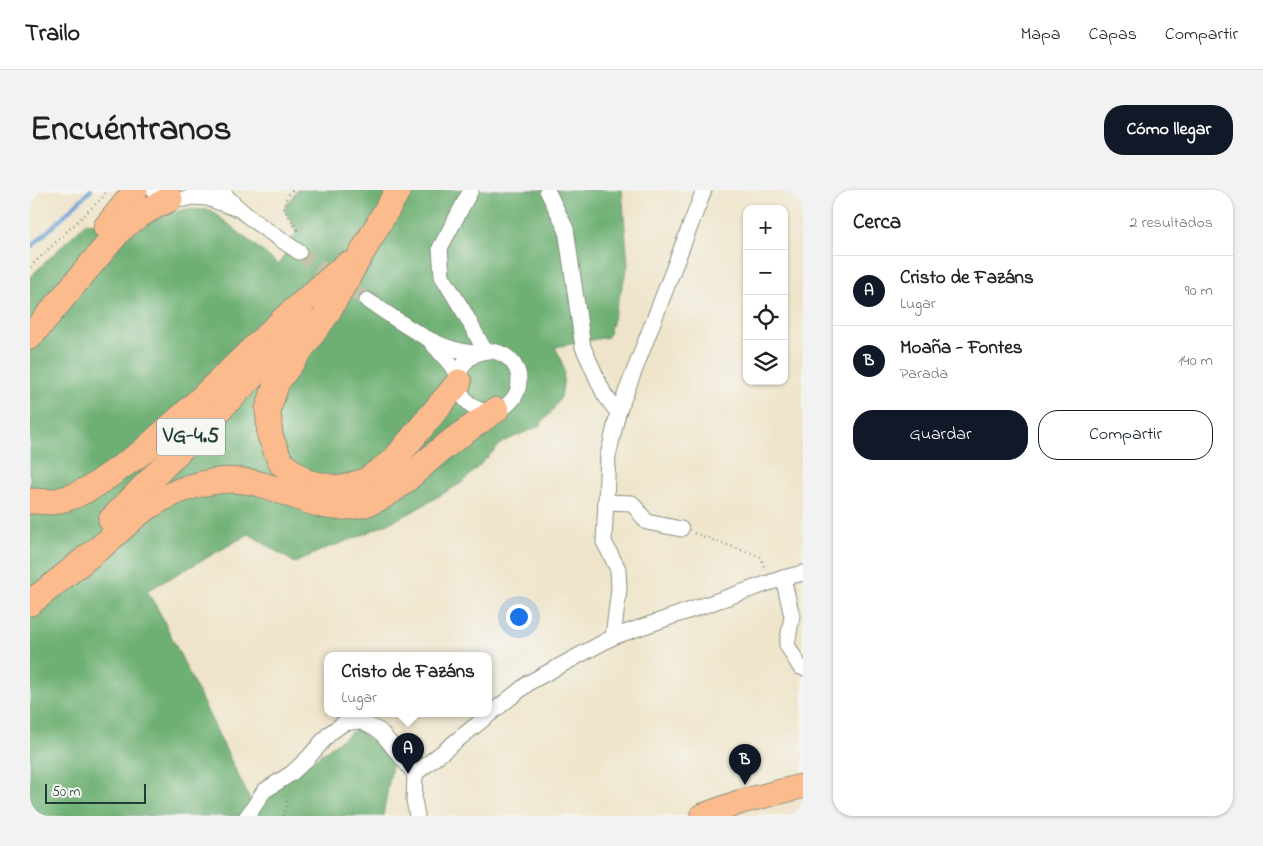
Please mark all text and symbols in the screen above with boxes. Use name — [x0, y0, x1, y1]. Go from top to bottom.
text: Trailo — [25, 17, 80, 52]
text: Mapa — [1020, 22, 1061, 48]
text: Capas — [1089, 22, 1137, 48]
text: Compartir — [1165, 22, 1238, 48]
text: Encuéntranos — [30, 105, 232, 156]
button: Cómo llegar — [1104, 105, 1233, 155]
map controls — [743, 205, 788, 385]
button: + — [743, 205, 788, 250]
text: Cerca — [853, 208, 901, 238]
text: 2 resultados — [1130, 211, 1213, 235]
button: − — [743, 250, 788, 295]
text: Cristo de Fazáns — [900, 265, 1034, 292]
text: A — [864, 279, 874, 303]
text: 90 m — [1185, 279, 1213, 303]
text: Lugar — [900, 292, 936, 316]
button: locate — [743, 295, 788, 340]
text: Moaña - Fontes — [900, 335, 1022, 362]
button: layers — [743, 340, 788, 385]
text: B — [864, 349, 874, 373]
text: 140 m — [1178, 349, 1213, 373]
text: Parada — [900, 362, 948, 386]
button: Guardar — [853, 410, 1028, 460]
button: Compartir — [1038, 410, 1213, 460]
road number: VG-4.5 — [157, 418, 225, 456]
your location — [506, 604, 532, 630]
popup — [324, 652, 492, 717]
text: Cristo de Fazáns — [341, 659, 475, 686]
text: Lugar — [341, 686, 377, 710]
pin: A — [392, 733, 424, 774]
pin: B — [729, 744, 761, 785]
scale bar — [45, 781, 146, 804]
text: 50 m — [52, 782, 80, 803]

